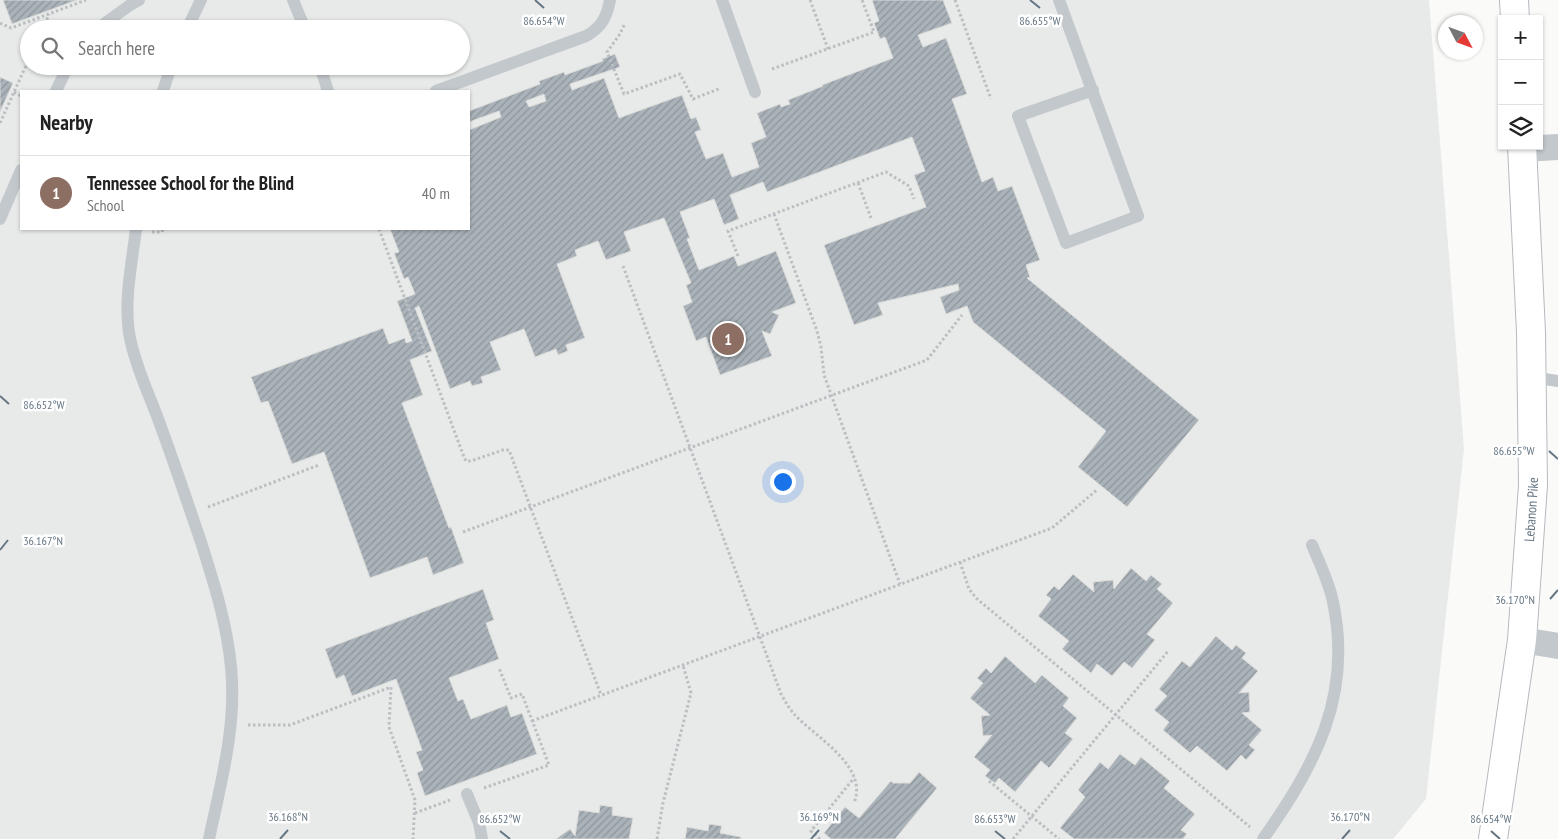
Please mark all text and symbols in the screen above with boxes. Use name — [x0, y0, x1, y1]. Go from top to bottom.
text: 86.654°W — [523, 13, 565, 28]
text: 86.655°W — [1019, 13, 1061, 28]
north arrow — [1438, 15, 1483, 60]
map controls — [1498, 15, 1543, 150]
button: + — [1498, 15, 1543, 60]
search box — [20, 20, 470, 75]
icon: search — [38, 34, 66, 62]
text: Search here — [78, 36, 155, 60]
button: − — [1498, 60, 1543, 105]
button: layers — [1498, 105, 1543, 150]
text: Nearby — [40, 109, 93, 136]
text: Tennessee School for the Blind — [87, 171, 294, 195]
text: 1 — [52, 183, 60, 203]
text: 40 m — [422, 183, 450, 203]
text: School — [87, 195, 124, 215]
pin: 1 — [712, 320, 744, 358]
text: 86.652°W — [23, 397, 65, 412]
text: 86.655°W — [1493, 443, 1535, 458]
your location — [770, 469, 796, 495]
street label: Lebanon Pike — [1520, 477, 1542, 542]
text: 36.167°N — [23, 533, 63, 548]
text: 36.170°N — [1495, 592, 1535, 607]
text: 36.168°N — [268, 809, 308, 824]
text: 36.169°N — [799, 809, 839, 824]
text: 36.170°N — [1330, 809, 1370, 824]
text: 86.652°W — [479, 811, 521, 826]
text: 86.653°W — [974, 811, 1016, 826]
text: 86.654°W — [1470, 811, 1512, 826]

